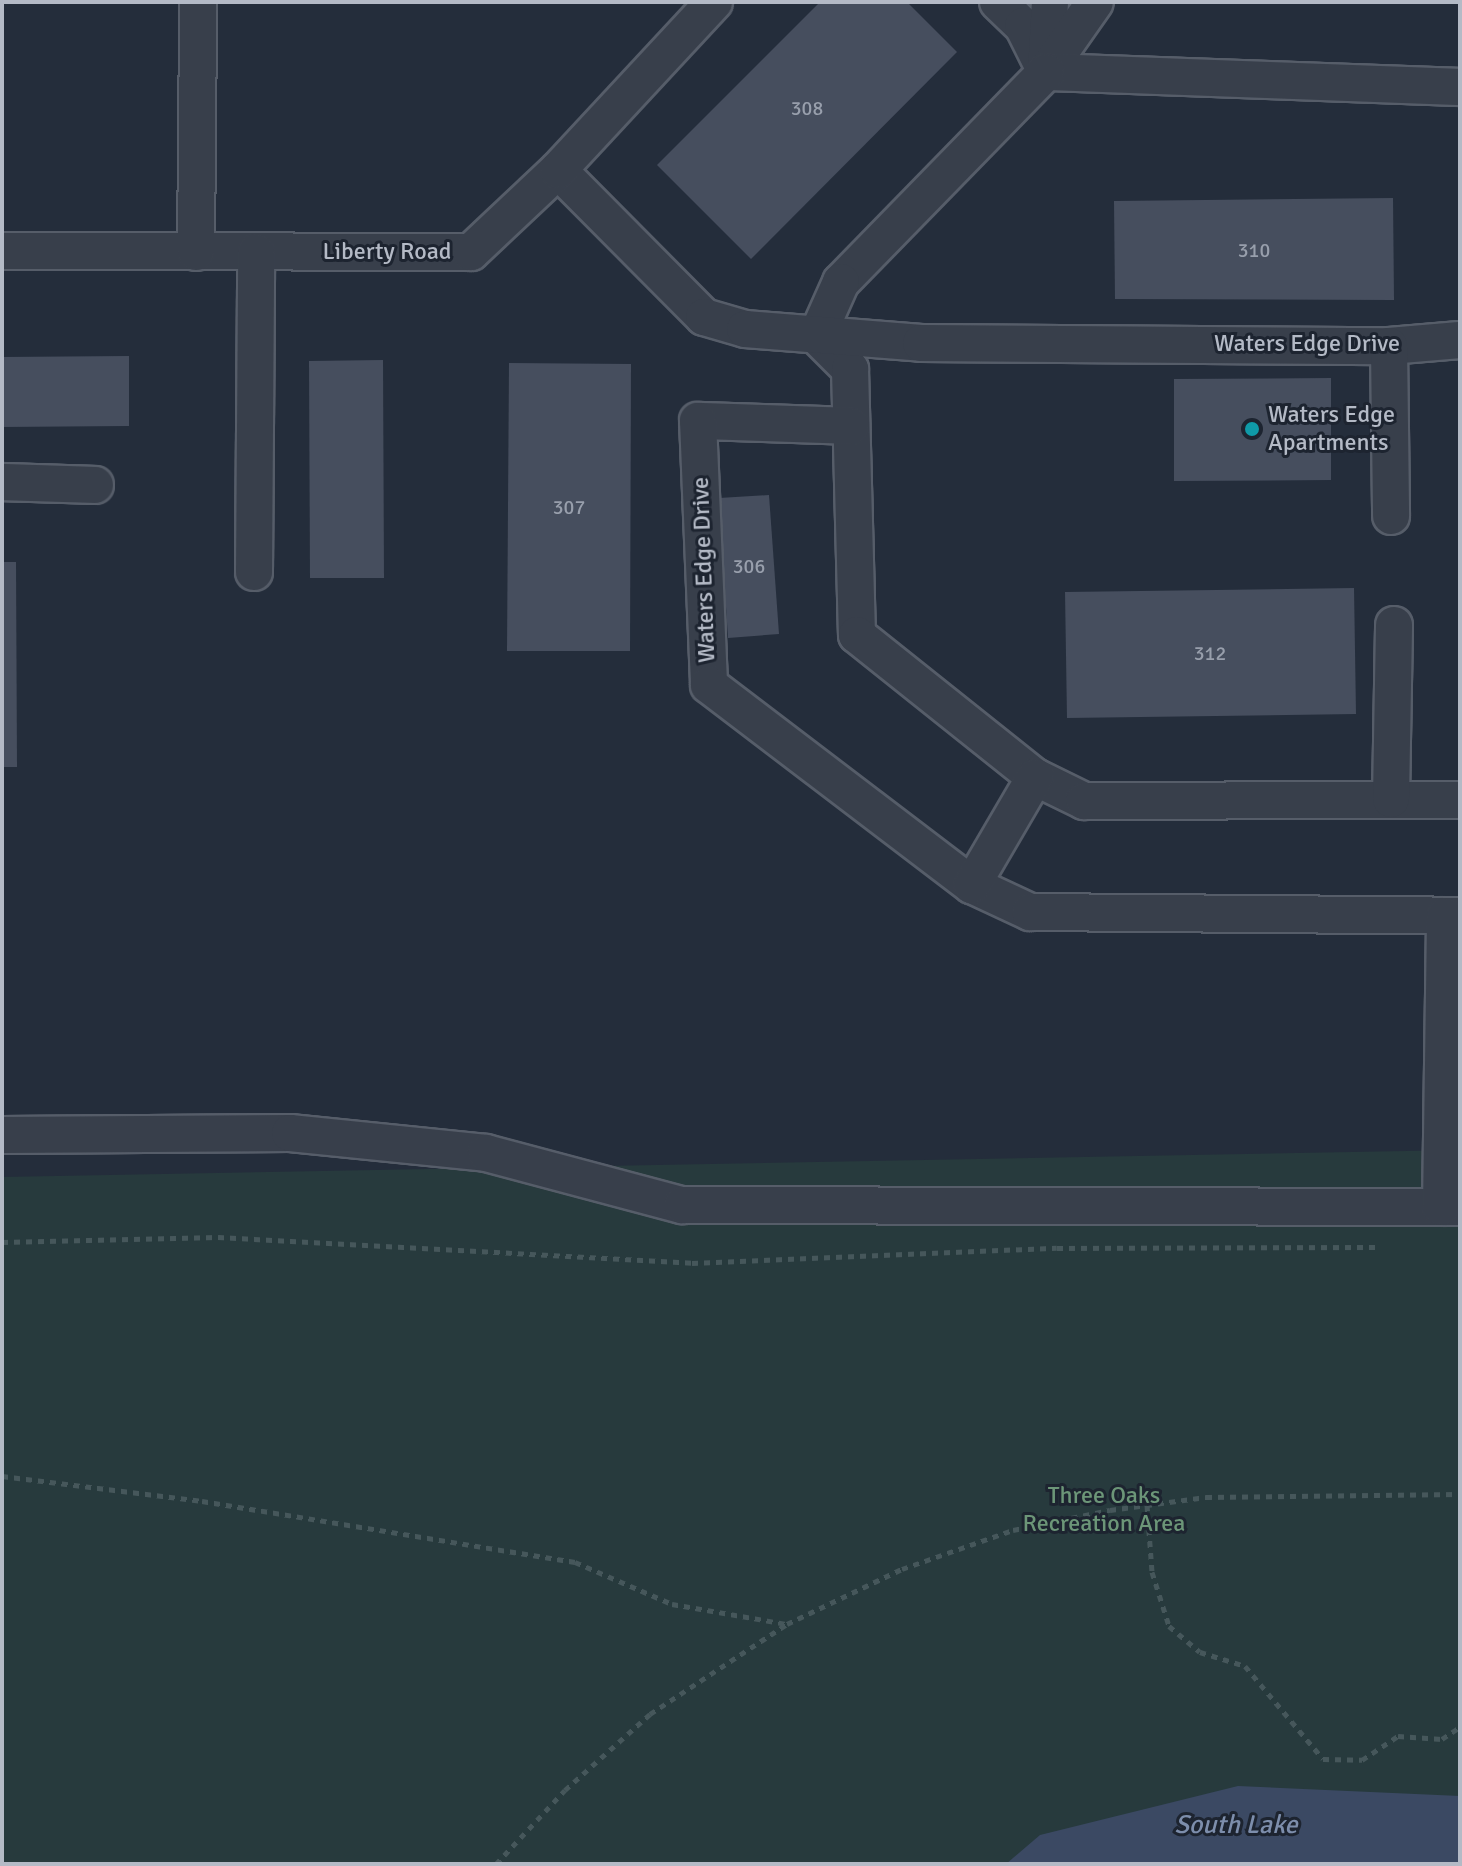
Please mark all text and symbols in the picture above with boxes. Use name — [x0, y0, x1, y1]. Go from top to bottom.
house number: 308 — [791, 96, 823, 120]
street label: Liberty Road — [323, 238, 451, 266]
house number: 310 — [1238, 238, 1270, 262]
street label: Waters Edge Drive — [1214, 330, 1400, 358]
place label: Waters Edge Apartments — [1268, 401, 1395, 457]
marker: Waters Edge Apartments — [1243, 420, 1261, 438]
street label: Waters Edge Drive — [686, 477, 722, 663]
house number: 307 — [553, 495, 585, 519]
house number: 306 — [733, 554, 765, 578]
house number: 312 — [1194, 641, 1226, 665]
park label: Three Oaks Recreation Area — [1023, 1482, 1185, 1538]
water label: South Lake — [1174, 1810, 1298, 1842]

